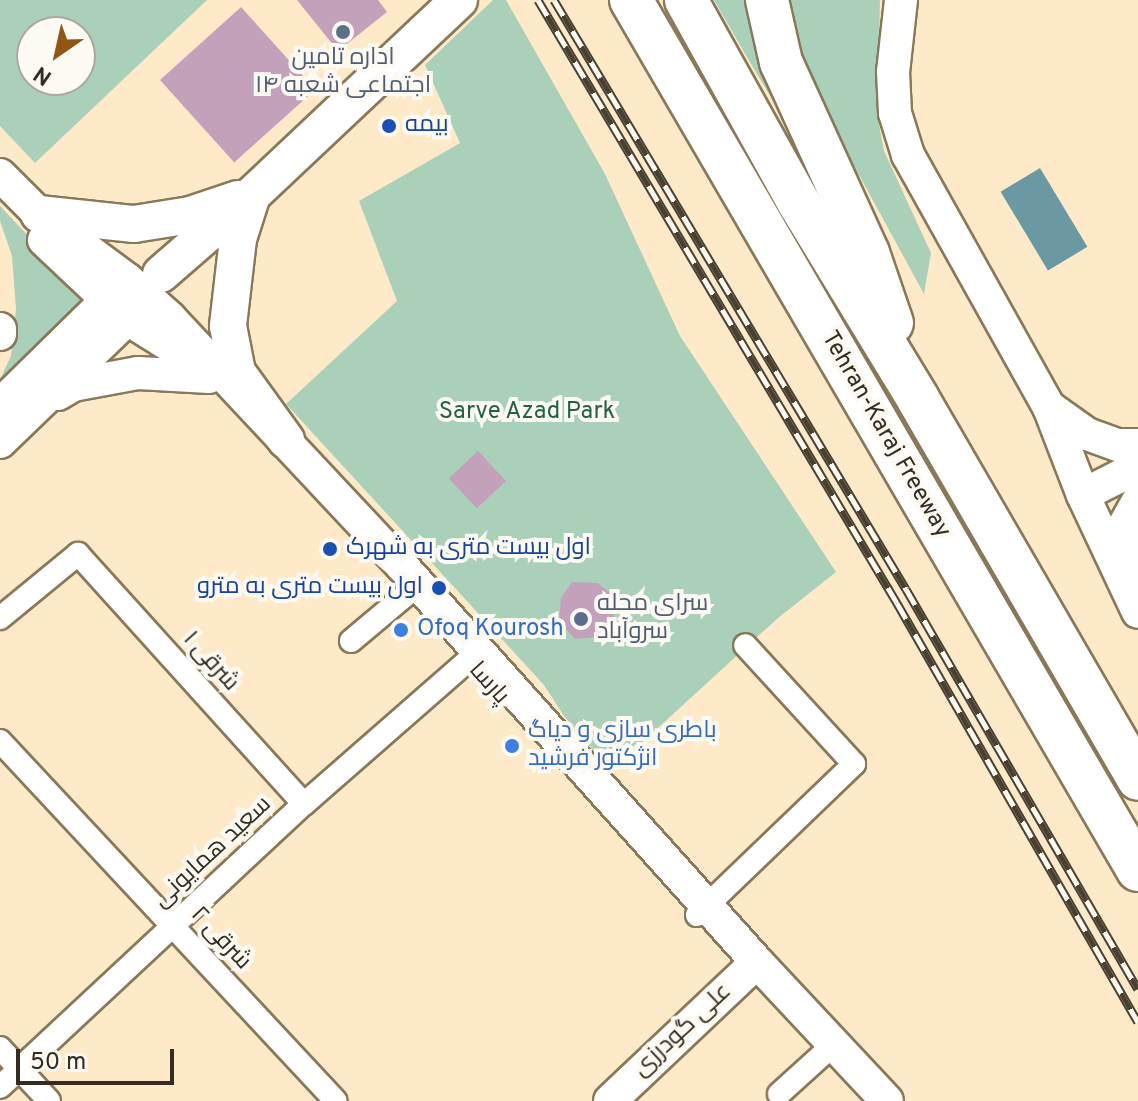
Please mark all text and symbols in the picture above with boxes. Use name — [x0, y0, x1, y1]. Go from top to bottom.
north arrow — [16, 16, 96, 96]
marker: اداره تامین اجتماعی شعبه ۱۴ — [334, 23, 352, 41]
place label: اداره تامین اجتماعی شعبه ۱۴ — [255, 45, 431, 101]
text: N — [29, 59, 58, 90]
place label: بیمه — [405, 112, 449, 140]
marker: بیمه — [380, 117, 398, 135]
street label: Tehran-Karaj Freeway — [814, 326, 956, 544]
park label: Sarve Azad Park — [438, 399, 616, 427]
place label: اول بیست متری به شهرک — [346, 535, 591, 563]
marker: اول بیست متری به شهرک — [321, 540, 339, 558]
place label: اول بیست متری به مترو — [197, 574, 423, 602]
marker: اول بیست متری به مترو — [430, 579, 448, 597]
place label: سرای محله سروآباد — [597, 591, 708, 647]
marker: سرای محله سروآباد — [572, 610, 590, 628]
place label: Ofoq Kourosh — [417, 616, 564, 644]
marker: Ofoq Kourosh — [392, 621, 410, 639]
street label: ۱ شرقی — [176, 626, 244, 698]
street label: پارسا — [462, 657, 514, 711]
place label: باطری سازی و دیاگ انژکتور فرشید — [528, 718, 717, 774]
marker: باطری سازی و دیاگ انژکتور فرشید — [503, 737, 521, 755]
street label: سعید همایونی — [148, 791, 278, 915]
street label: ۲ شرقی — [184, 901, 256, 977]
street label: علی گودرزی — [628, 978, 738, 1084]
scale bar — [20, 1033, 178, 1083]
text: 50 m — [30, 1048, 86, 1078]

